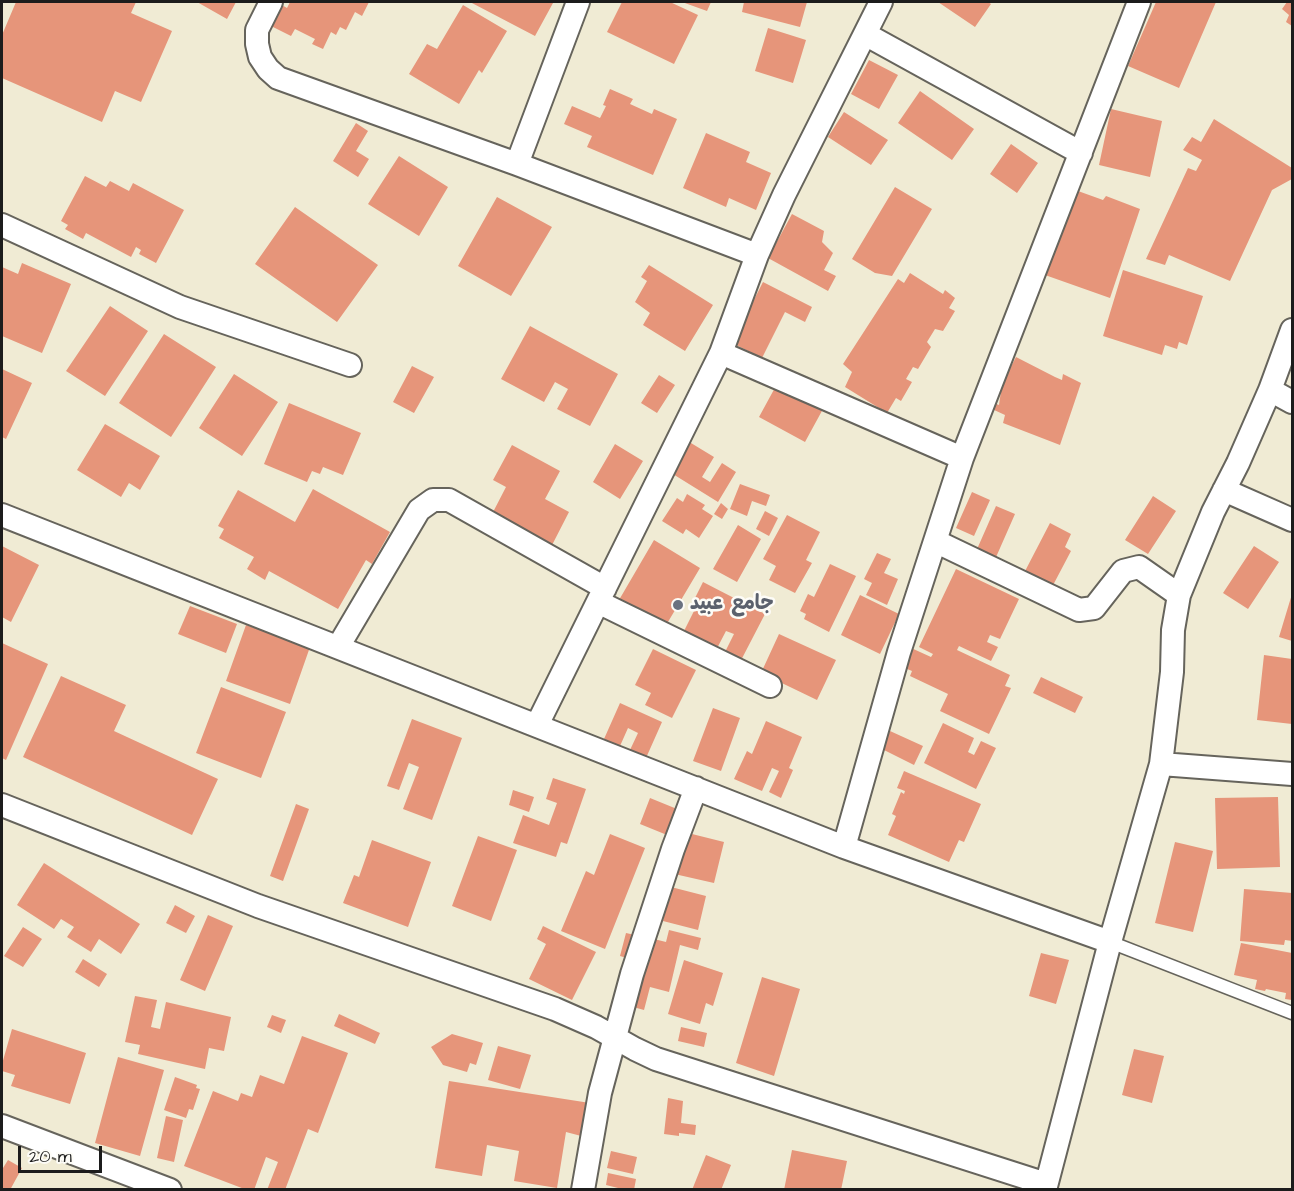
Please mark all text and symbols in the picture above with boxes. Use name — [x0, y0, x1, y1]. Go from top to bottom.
place label: جامع عبيد — [690, 593, 774, 617]
marker: جامع عبيد — [671, 598, 685, 612]
scale bar — [21, 1134, 105, 1172]
text: 20 m — [29, 1144, 72, 1169]

